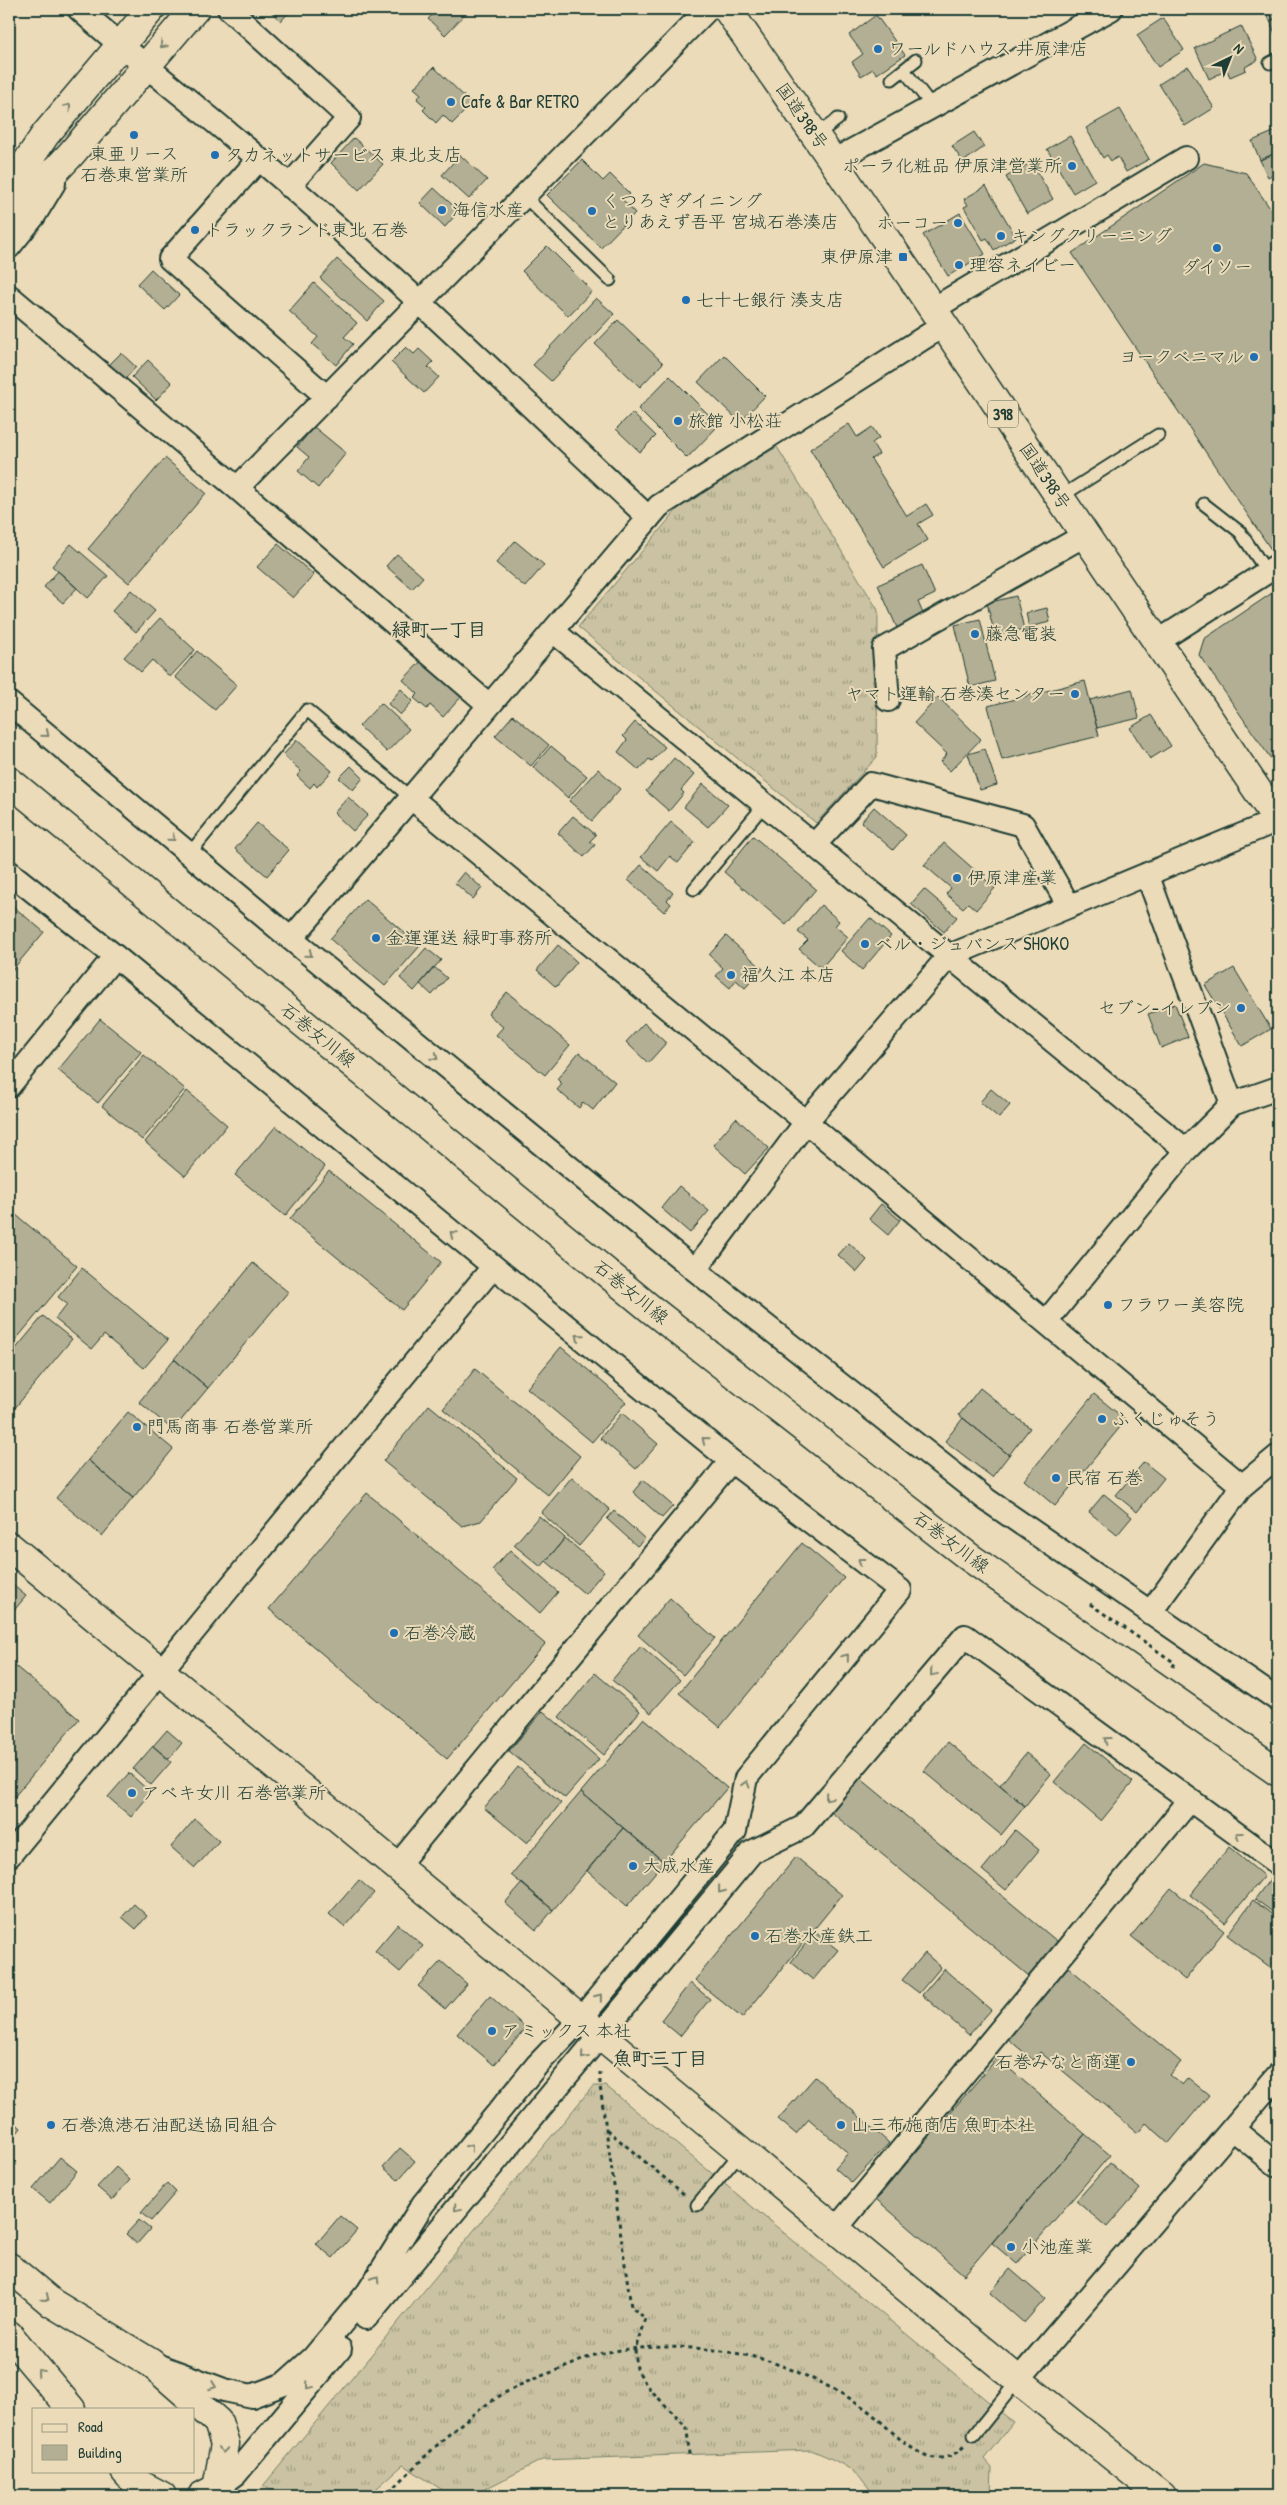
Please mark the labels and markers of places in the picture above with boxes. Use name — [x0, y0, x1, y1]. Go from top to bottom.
place label: ワールドハウス 井原津店 — [888, 36, 1088, 61]
marker: ワールドハウス 井原津店 — [872, 43, 884, 55]
place label: Cafe & Bar RETRO — [461, 89, 579, 114]
marker: Cafe & Bar RETRO — [445, 96, 457, 108]
marker: 東亜リース 石巻東営業所 — [128, 129, 140, 141]
place label: 東亜リース 石巻東営業所 — [80, 141, 188, 187]
place label: タカネットサービス 東北支店 — [225, 142, 462, 167]
marker: タカネットサービス 東北支店 — [209, 149, 221, 161]
place label: ポーラ化粧品 伊原津営業所 — [842, 153, 1062, 178]
marker: ポーラ化粧品 伊原津営業所 — [1066, 160, 1078, 172]
place label: くつろぎダイニング とりあえず吾平 宮城石巻湊店 — [602, 188, 839, 234]
place label: 海信水産 — [452, 197, 524, 222]
marker: 海信水産 — [436, 204, 448, 216]
marker: くつろぎダイニング とりあえず吾平 宮城石巻湊店 — [586, 205, 598, 217]
place label: ホーコー — [876, 210, 948, 235]
place label: トラックランド東北 石巻 — [205, 217, 408, 242]
marker: ホーコー — [952, 217, 964, 229]
place label: キングクリーニング — [1011, 223, 1172, 248]
marker: トラックランド東北 石巻 — [189, 224, 201, 236]
marker: キングクリーニング — [995, 230, 1007, 242]
marker: ダイソー — [1211, 242, 1223, 254]
place label: 東伊原津 — [821, 244, 893, 269]
marker: 東伊原津 — [897, 251, 909, 263]
place label: 理容ネイビー — [969, 252, 1076, 277]
place label: ダイソー — [1182, 254, 1252, 279]
marker: 理容ネイビー — [953, 259, 965, 271]
place label: 七十七銀行 湊支店 — [696, 287, 844, 312]
marker: 七十七銀行 湊支店 — [680, 294, 692, 306]
place label: ヨークベニマル — [1119, 344, 1244, 369]
marker: ヨークベニマル — [1248, 351, 1260, 363]
place label: 旅館 小松荘 — [688, 408, 782, 433]
marker: 旅館 小松荘 — [672, 415, 684, 427]
place label: 藤急電装 — [985, 621, 1057, 646]
marker: 藤急電装 — [969, 628, 981, 640]
place label: ヤマト運輸 石巻湊センター — [846, 681, 1065, 706]
marker: ヤマト運輸 石巻湊センター — [1069, 688, 1081, 700]
place label: 伊原津産業 — [967, 865, 1057, 890]
marker: 伊原津産業 — [951, 872, 963, 884]
place label: 金運運送 緑町事務所 — [386, 925, 552, 950]
place label: ベル・ジュバンス SHOKO — [875, 931, 1069, 956]
marker: 金運運送 緑町事務所 — [370, 932, 382, 944]
marker: ベル・ジュバンス SHOKO — [859, 938, 871, 950]
place label: 福久江 本店 — [741, 962, 835, 987]
marker: 福久江 本店 — [725, 969, 737, 981]
place label: セブン-イレブン — [1098, 995, 1231, 1020]
marker: セブン-イレブン — [1235, 1002, 1247, 1014]
place label: フラワー美容院 — [1118, 1292, 1244, 1317]
marker: フラワー美容院 — [1102, 1299, 1114, 1311]
place label: ふくじゅそう — [1112, 1406, 1220, 1431]
marker: ふくじゅそう — [1096, 1413, 1108, 1425]
place label: 門馬商事 石巻営業所 — [147, 1414, 313, 1439]
marker: 門馬商事 石巻営業所 — [131, 1421, 143, 1433]
place label: 民宿 石巻 — [1066, 1465, 1143, 1490]
marker: 民宿 石巻 — [1050, 1472, 1062, 1484]
place label: 石巻冷蔵 — [404, 1620, 476, 1645]
marker: 石巻冷蔵 — [388, 1627, 400, 1639]
place label: アベキ女川 石巻営業所 — [142, 1780, 326, 1805]
marker: アベキ女川 石巻営業所 — [126, 1787, 138, 1799]
place label: 大成水産 — [643, 1853, 715, 1878]
marker: 大成水産 — [627, 1860, 639, 1872]
place label: 石巻水産鉄工 — [765, 1923, 873, 1948]
marker: 石巻水産鉄工 — [749, 1930, 761, 1942]
place label: アミックス 本社 — [502, 2018, 632, 2043]
marker: アミックス 本社 — [486, 2025, 498, 2037]
place label: 石巻みなと商運 — [995, 2049, 1121, 2074]
marker: 石巻みなと商運 — [1125, 2056, 1137, 2068]
place label: 石巻漁港石油配送協同組合 — [61, 2112, 277, 2137]
place label: 山三布施商店 魚町本社 — [851, 2112, 1035, 2137]
marker: 石巻漁港石油配送協同組合 — [45, 2119, 57, 2131]
marker: 山三布施商店 魚町本社 — [835, 2119, 847, 2131]
place label: 小池産業 — [1021, 2234, 1093, 2259]
marker: 小池産業 — [1005, 2241, 1017, 2253]

